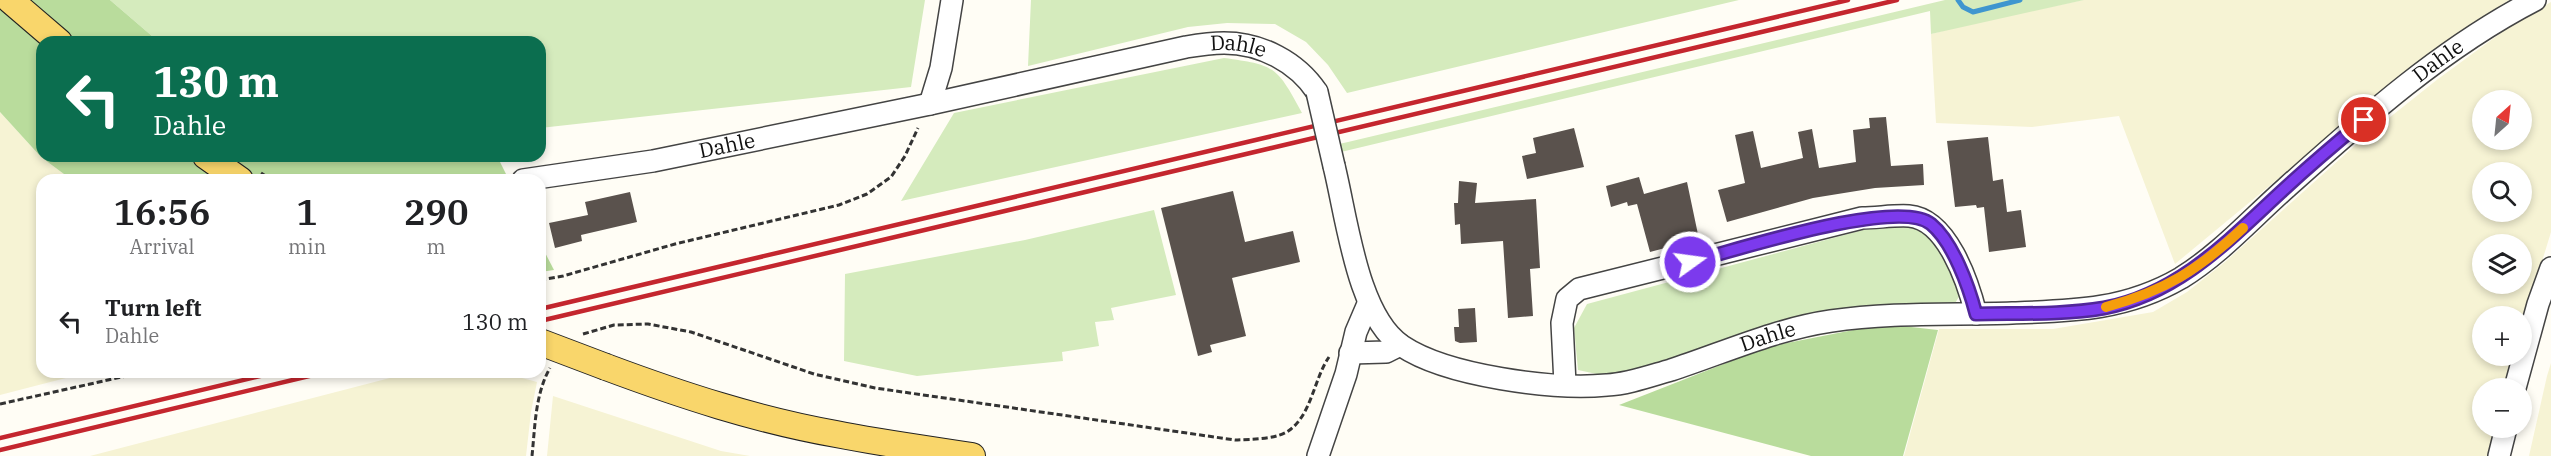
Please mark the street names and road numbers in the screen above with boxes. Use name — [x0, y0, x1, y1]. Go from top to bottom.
street label: Dahle — [1209, 28, 1271, 63]
street label: Dahle — [2406, 32, 2469, 88]
street label: Dahle — [696, 125, 758, 164]
street label: Dahle — [1736, 314, 1799, 358]

